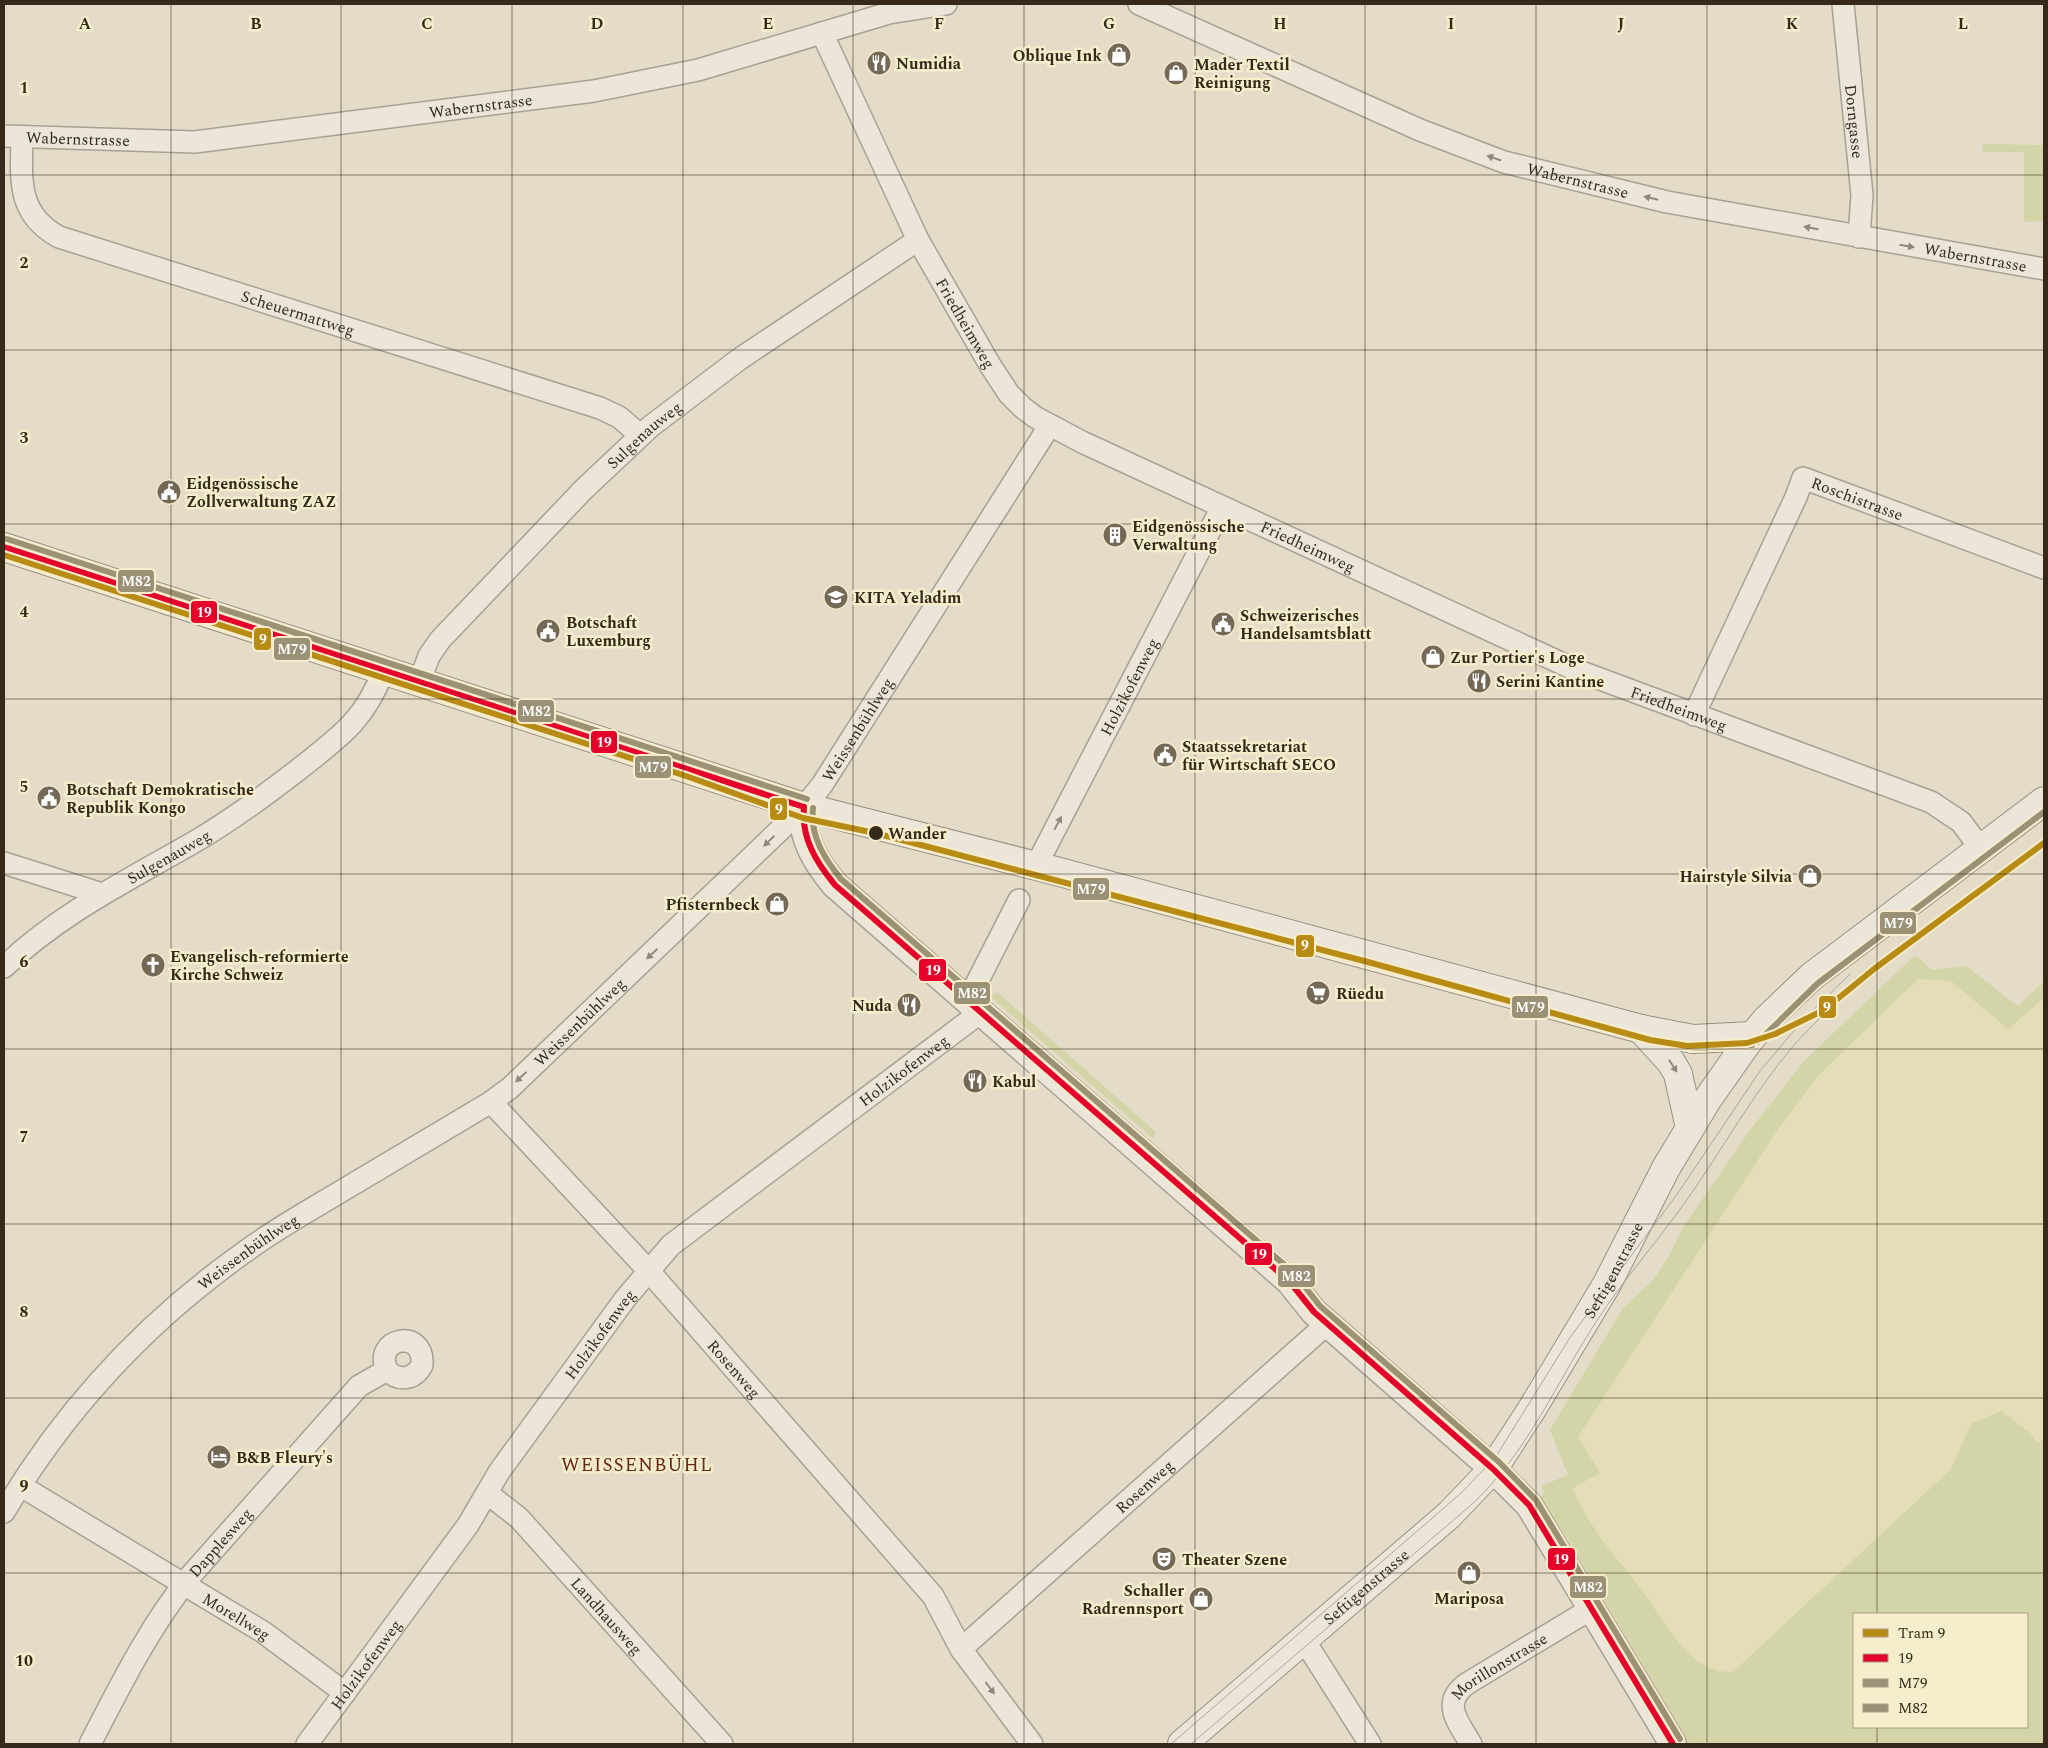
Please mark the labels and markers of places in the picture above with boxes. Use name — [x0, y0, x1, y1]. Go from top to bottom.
shop icon: Oblique Ink — [1106, 42, 1132, 68]
place label: Oblique Ink — [1013, 44, 1102, 68]
restaurant icon: Numidia — [866, 50, 892, 76]
place label: Numidia — [896, 52, 962, 76]
place label: Mader Textil Reinigung — [1194, 53, 1290, 95]
shop icon: Mader Textil Reinigung — [1163, 60, 1189, 86]
place label: Eidgenössische Zollverwaltung ZAZ — [186, 472, 336, 514]
public building icon: Eidgenössische Zollverwaltung ZAZ — [156, 479, 182, 505]
place label: Eidgenössische Verwaltung — [1132, 515, 1244, 557]
building icon: Eidgenössische Verwaltung — [1102, 522, 1128, 548]
school or university icon: KITA Yeladim — [823, 584, 849, 610]
place label: KITA Yeladim — [854, 586, 962, 610]
place label: Schweizerisches Handelsamtsblatt — [1240, 604, 1372, 646]
place label: Botschaft Luxemburg — [566, 611, 651, 653]
public building icon: Schweizerisches Handelsamtsblatt — [1210, 611, 1236, 637]
public building icon: Botschaft Luxemburg — [535, 618, 561, 644]
shop icon: Zur Portier's Loge — [1420, 644, 1446, 670]
place label: Zur Portier's Loge — [1450, 646, 1585, 670]
restaurant icon: Serini Kantine — [1466, 668, 1492, 694]
place label: Serini Kantine — [1496, 670, 1604, 694]
place label: Staatssekretariat für Wirtschaft SECO — [1182, 735, 1336, 777]
public building icon: Staatssekretariat für Wirtschaft SECO — [1152, 742, 1178, 768]
place label: Botschaft Demokratische Republik Kongo — [66, 778, 254, 820]
public building icon: Botschaft Demokratische Republik Kongo — [36, 785, 62, 811]
place label: Wander — [888, 822, 947, 846]
marker: Wander — [867, 824, 885, 842]
shop icon: Hairstyle Silvia — [1797, 863, 1823, 889]
place label: Hairstyle Silvia — [1679, 865, 1793, 889]
shop icon: Pfisternbeck — [764, 891, 790, 917]
place label: Pfisternbeck — [665, 893, 760, 917]
place label: Evangelisch-reformierte Kirche Schweiz — [170, 945, 349, 987]
church icon: Evangelisch-reformierte Kirche Schweiz — [140, 952, 166, 978]
supermarket icon: Rüedu — [1305, 980, 1331, 1006]
place label: Rüedu — [1336, 982, 1384, 1006]
restaurant icon: Nuda — [896, 992, 922, 1018]
place label: Nuda — [852, 994, 893, 1018]
restaurant icon: Kabul — [962, 1068, 988, 1094]
place label: Kabul — [992, 1070, 1036, 1094]
hotel icon: B&B Fleury's — [206, 1444, 232, 1470]
place label: B&B Fleury's — [236, 1446, 333, 1470]
theatre icon: Theater Szene — [1151, 1546, 1177, 1572]
place label: Theater Szene — [1182, 1548, 1287, 1572]
shop icon: Mariposa — [1456, 1560, 1482, 1586]
place label: Schaller Radrennsport — [1082, 1579, 1184, 1621]
shop icon: Schaller Radrennsport — [1188, 1586, 1214, 1612]
place label: Mariposa — [1434, 1587, 1505, 1611]

